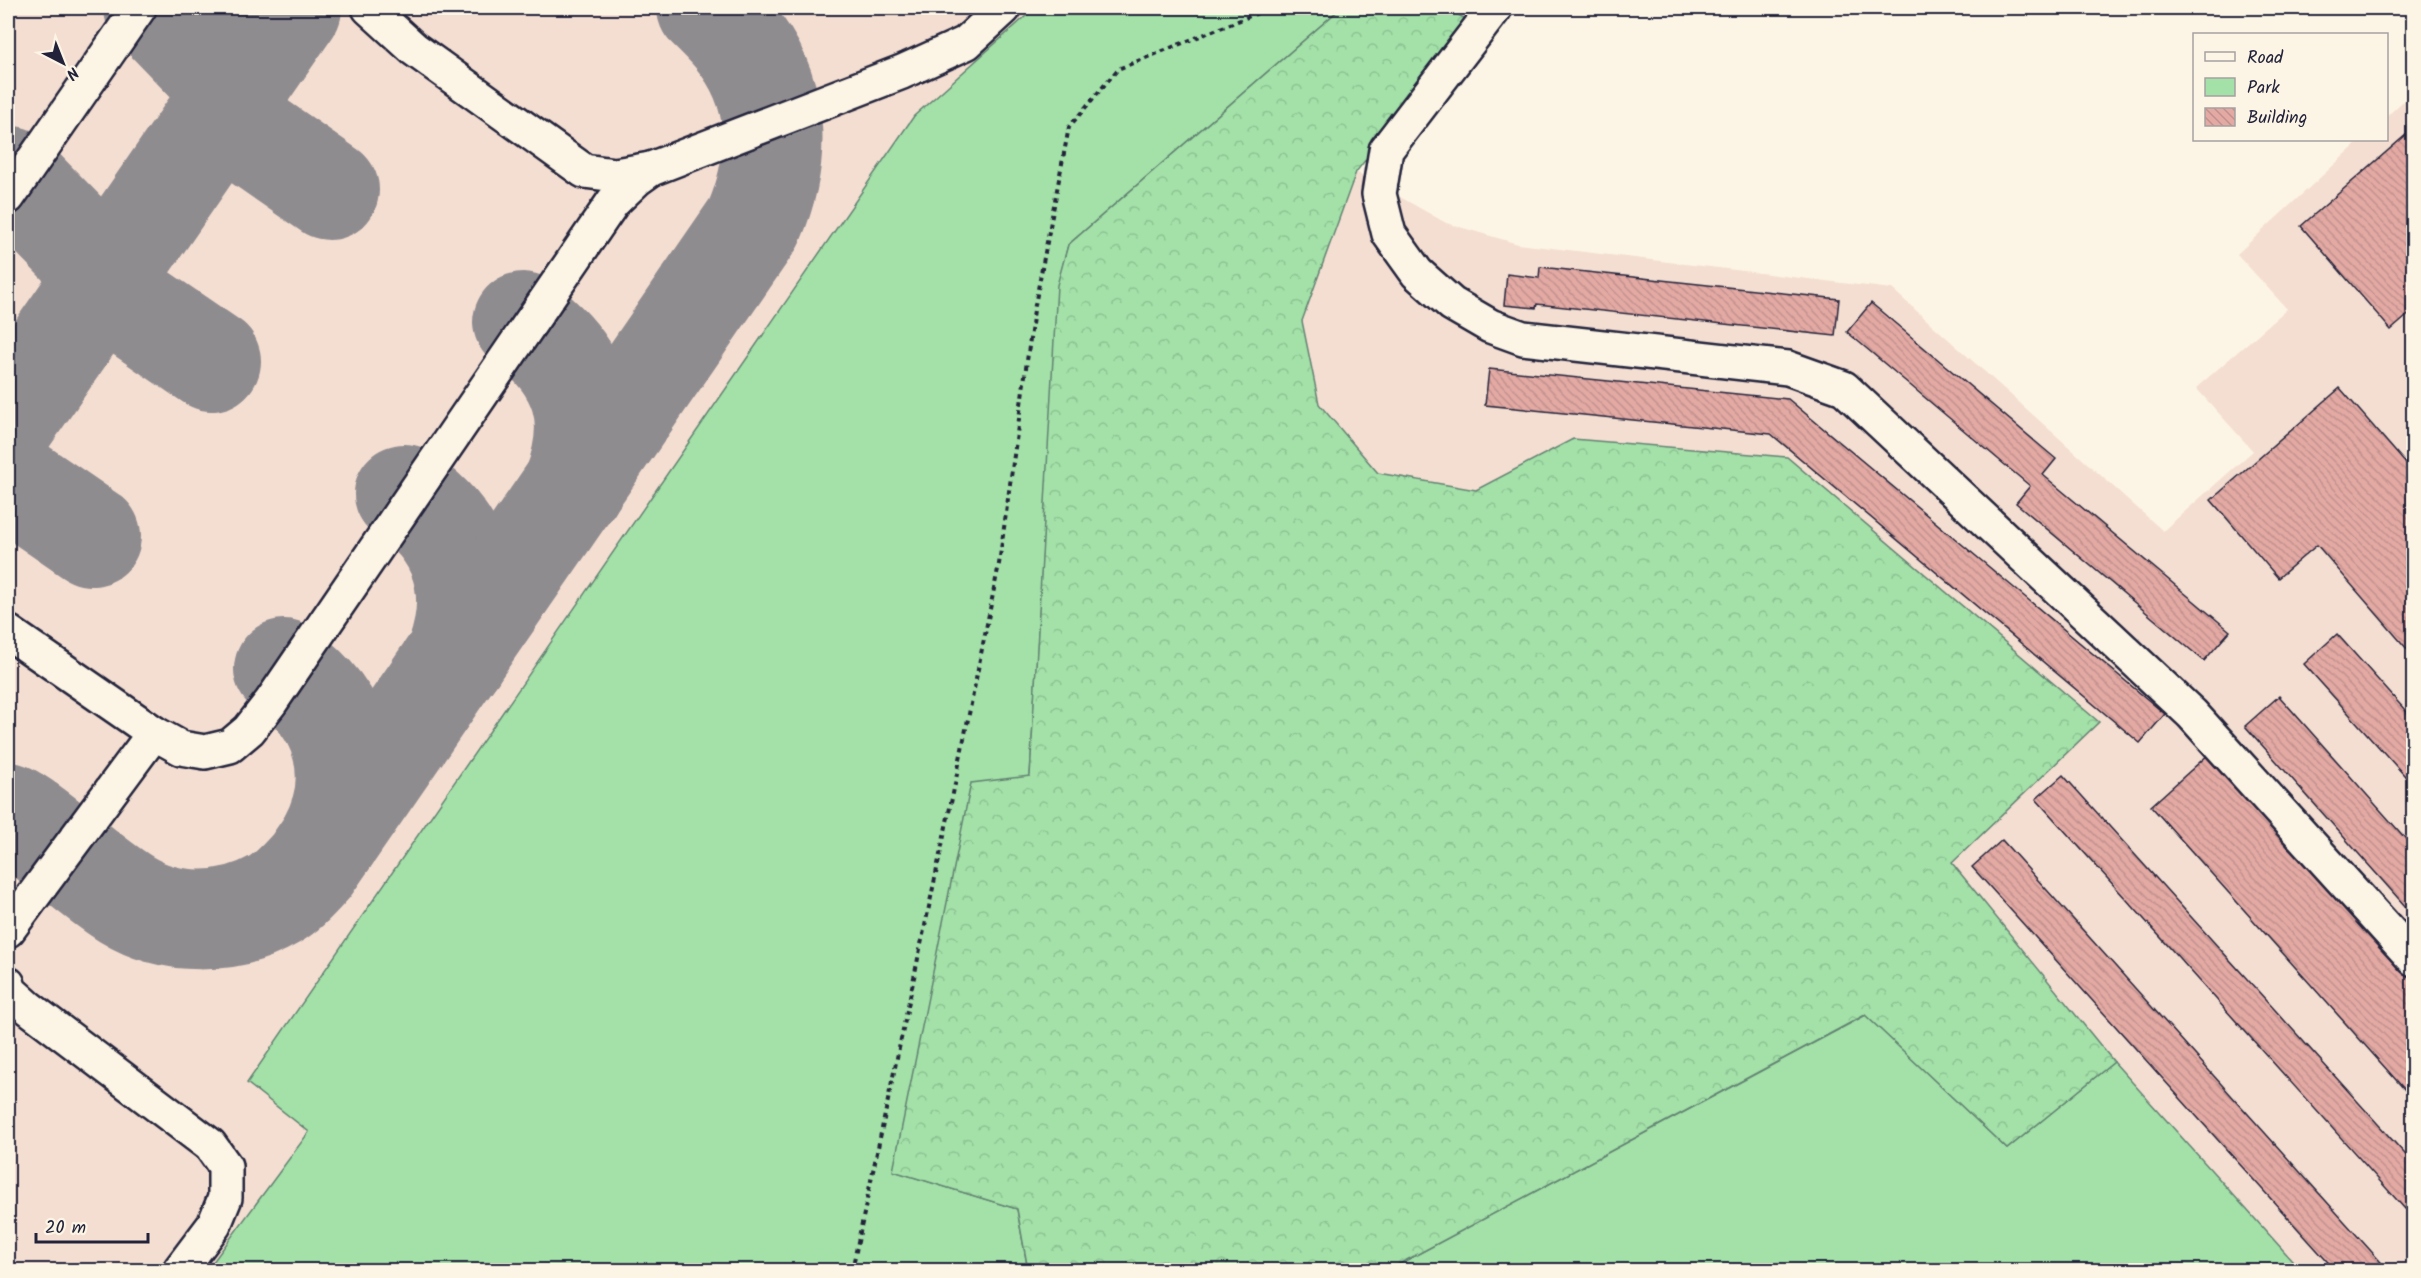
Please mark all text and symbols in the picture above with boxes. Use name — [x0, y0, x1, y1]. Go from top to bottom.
north arrow — [33, 33, 93, 93]
legend — [2193, 33, 2388, 141]
text: Road — [2247, 44, 2284, 73]
text: N — [60, 60, 84, 86]
text: Park — [2247, 74, 2280, 103]
text: Building — [2247, 104, 2307, 133]
scale bar — [36, 1206, 148, 1244]
text: 20 m — [45, 1214, 86, 1243]

